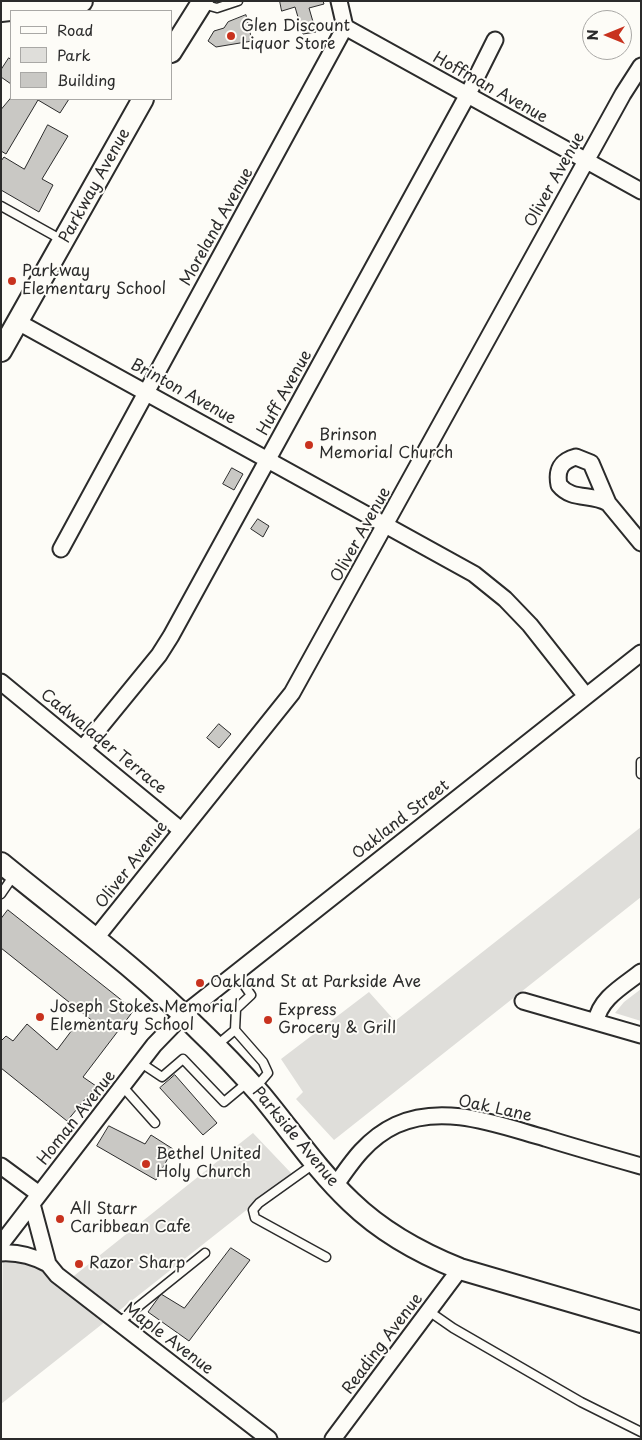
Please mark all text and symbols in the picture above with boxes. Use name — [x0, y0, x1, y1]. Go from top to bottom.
legend — [10, 10, 172, 100]
north arrow — [582, 10, 632, 60]
place label: Glen Discount Liquor Store — [241, 17, 350, 55]
text: Road — [57, 18, 93, 41]
text: N — [582, 29, 603, 41]
marker: Glen Discount Liquor Store — [225, 30, 237, 42]
text: Park — [57, 43, 91, 66]
street label: Hoffman Avenue — [429, 49, 551, 127]
text: Building — [57, 68, 116, 91]
street label: Parkway Avenue — [56, 125, 134, 247]
street label: Oliver Avenue — [521, 129, 589, 231]
street label: Moreland Avenue — [177, 164, 257, 290]
place label: Parkway Elementary School — [22, 262, 166, 300]
marker: Parkway Elementary School — [6, 275, 18, 287]
street label: Huff Avenue — [254, 347, 316, 439]
street label: Brinton Avenue — [127, 355, 239, 429]
place label: Brinson Memorial Church — [319, 426, 453, 464]
marker: Brinson Memorial Church — [303, 439, 315, 451]
street label: Oliver Avenue — [327, 484, 395, 586]
street label: Cadwalader Terrace — [36, 685, 170, 799]
street label: Oakland Street — [349, 776, 453, 864]
street label: Oliver Avenue — [92, 818, 172, 912]
place label: Oakland St at Parkside Ave — [210, 973, 421, 993]
marker: Oakland St at Parkside Ave — [194, 977, 206, 989]
place label: Joseph Stokes Memorial Elementary School — [50, 998, 238, 1036]
place label: Express Grocery & Grill — [278, 1001, 396, 1039]
marker: Joseph Stokes Memorial Elementary School — [34, 1011, 46, 1023]
marker: Express Grocery & Grill — [262, 1014, 274, 1026]
street label: Homan Avenue — [34, 1067, 120, 1169]
street label: Parkside Avenue — [248, 1083, 342, 1191]
street label: Oak Lane — [456, 1092, 534, 1126]
place label: Bethel United Holy Church — [156, 1145, 261, 1183]
marker: Bethel United Holy Church — [140, 1158, 152, 1170]
place label: All Starr Caribbean Cafe — [70, 1200, 191, 1238]
marker: All Starr Caribbean Cafe — [54, 1213, 66, 1225]
place label: Razor Sharp — [89, 1254, 185, 1274]
marker: Razor Sharp — [73, 1258, 85, 1270]
street label: Reading Avenue — [339, 1290, 427, 1398]
street label: Maple Avenue — [119, 1299, 217, 1379]

